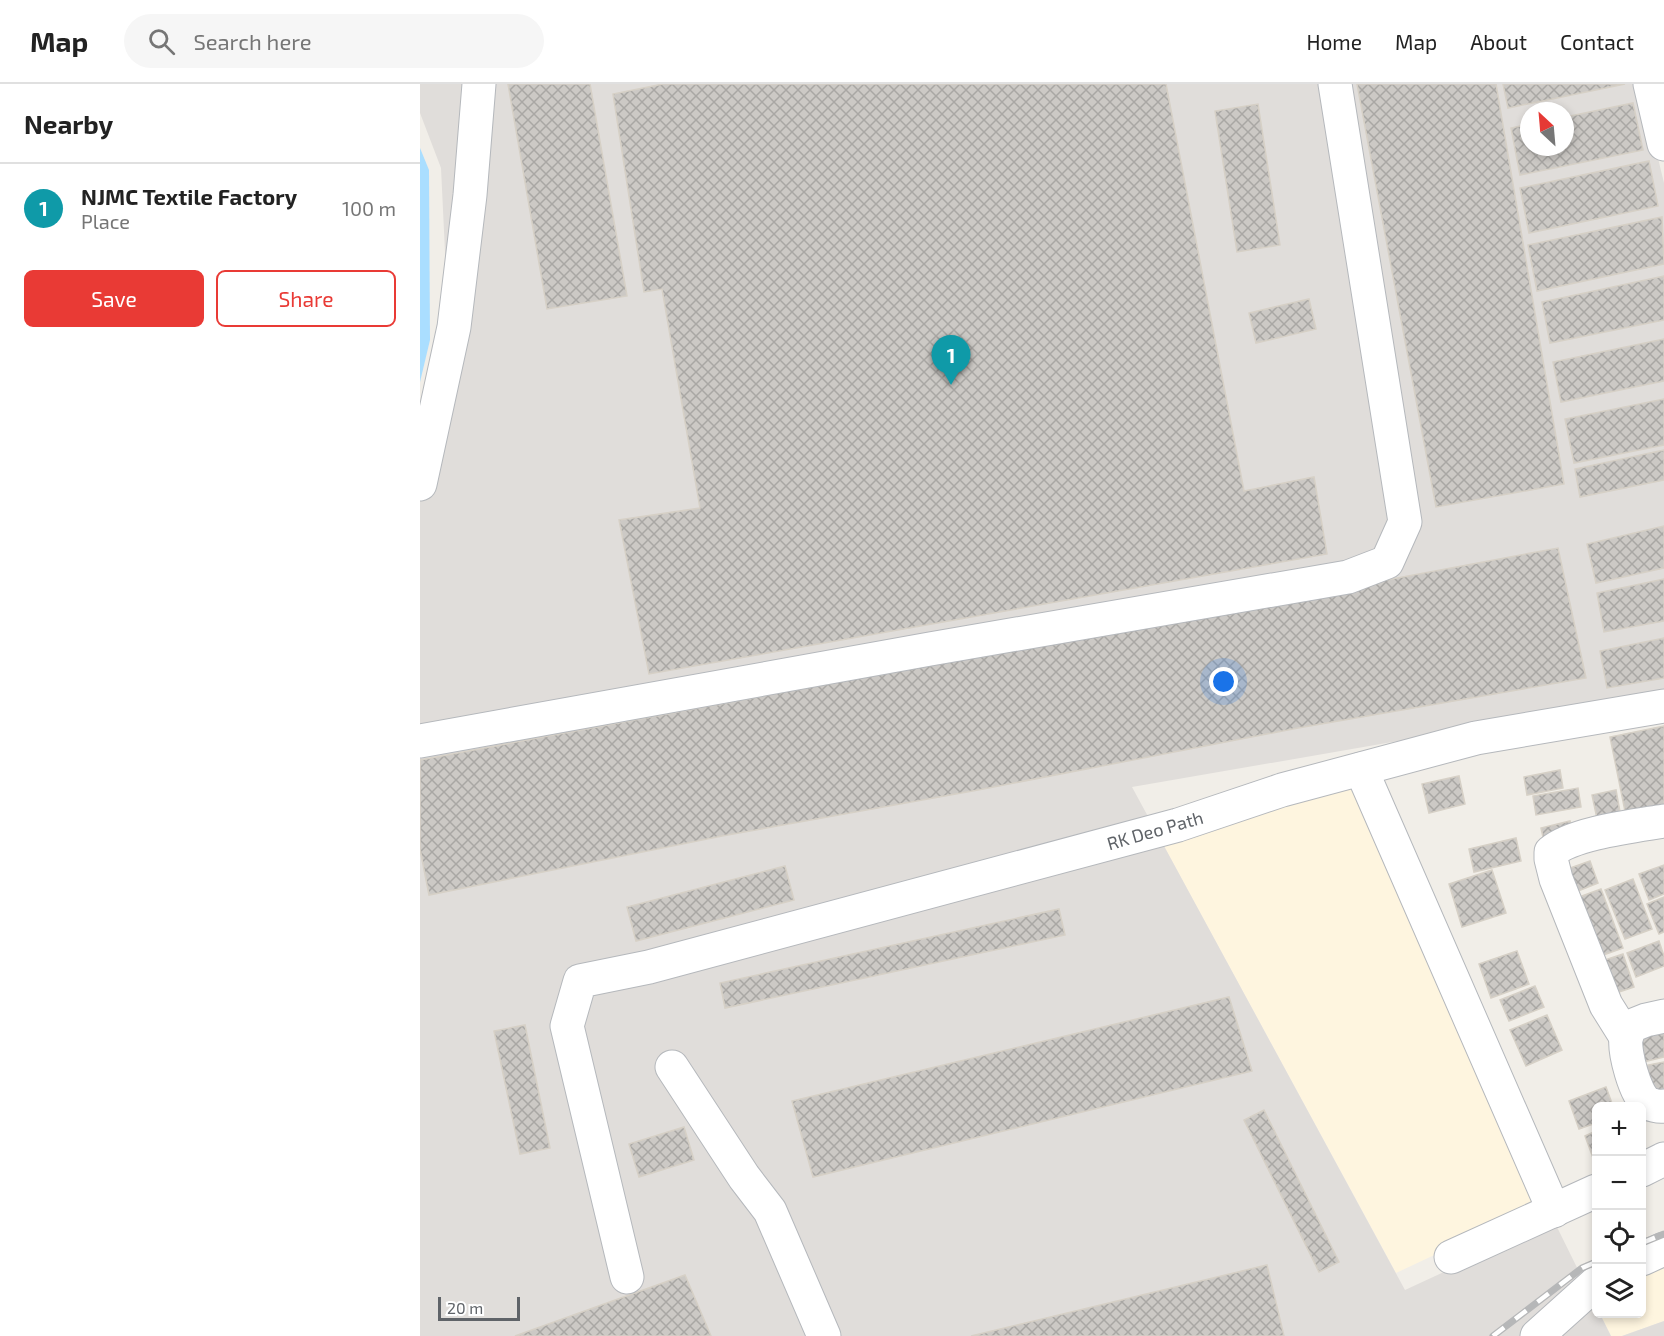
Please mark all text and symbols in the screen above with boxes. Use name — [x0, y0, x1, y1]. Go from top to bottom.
search box — [124, 14, 544, 68]
text: Map — [30, 24, 88, 58]
icon: search — [145, 25, 178, 58]
text: Search here — [193, 28, 312, 54]
text: Home — [1306, 29, 1362, 54]
text: Map — [1395, 29, 1437, 54]
text: About — [1470, 29, 1527, 54]
text: Contact — [1560, 29, 1634, 54]
north arrow — [1520, 102, 1574, 156]
text: Nearby — [24, 108, 113, 139]
text: NJMC Textile Factory — [81, 183, 297, 209]
text: 1 — [39, 196, 48, 220]
text: 100 m — [342, 196, 396, 220]
text: Place — [81, 209, 130, 233]
button: Save — [24, 270, 204, 327]
button: Share — [216, 270, 396, 327]
pin: 1 — [932, 336, 970, 385]
your location — [1209, 667, 1238, 696]
street label: RK Deo Path — [1104, 806, 1206, 854]
map controls — [1592, 1102, 1646, 1318]
button: + — [1592, 1102, 1646, 1156]
button: − — [1592, 1156, 1646, 1210]
button: locate — [1592, 1210, 1646, 1264]
button: layers — [1592, 1264, 1646, 1318]
scale bar — [438, 1294, 520, 1322]
text: 20 m — [447, 1298, 483, 1317]

